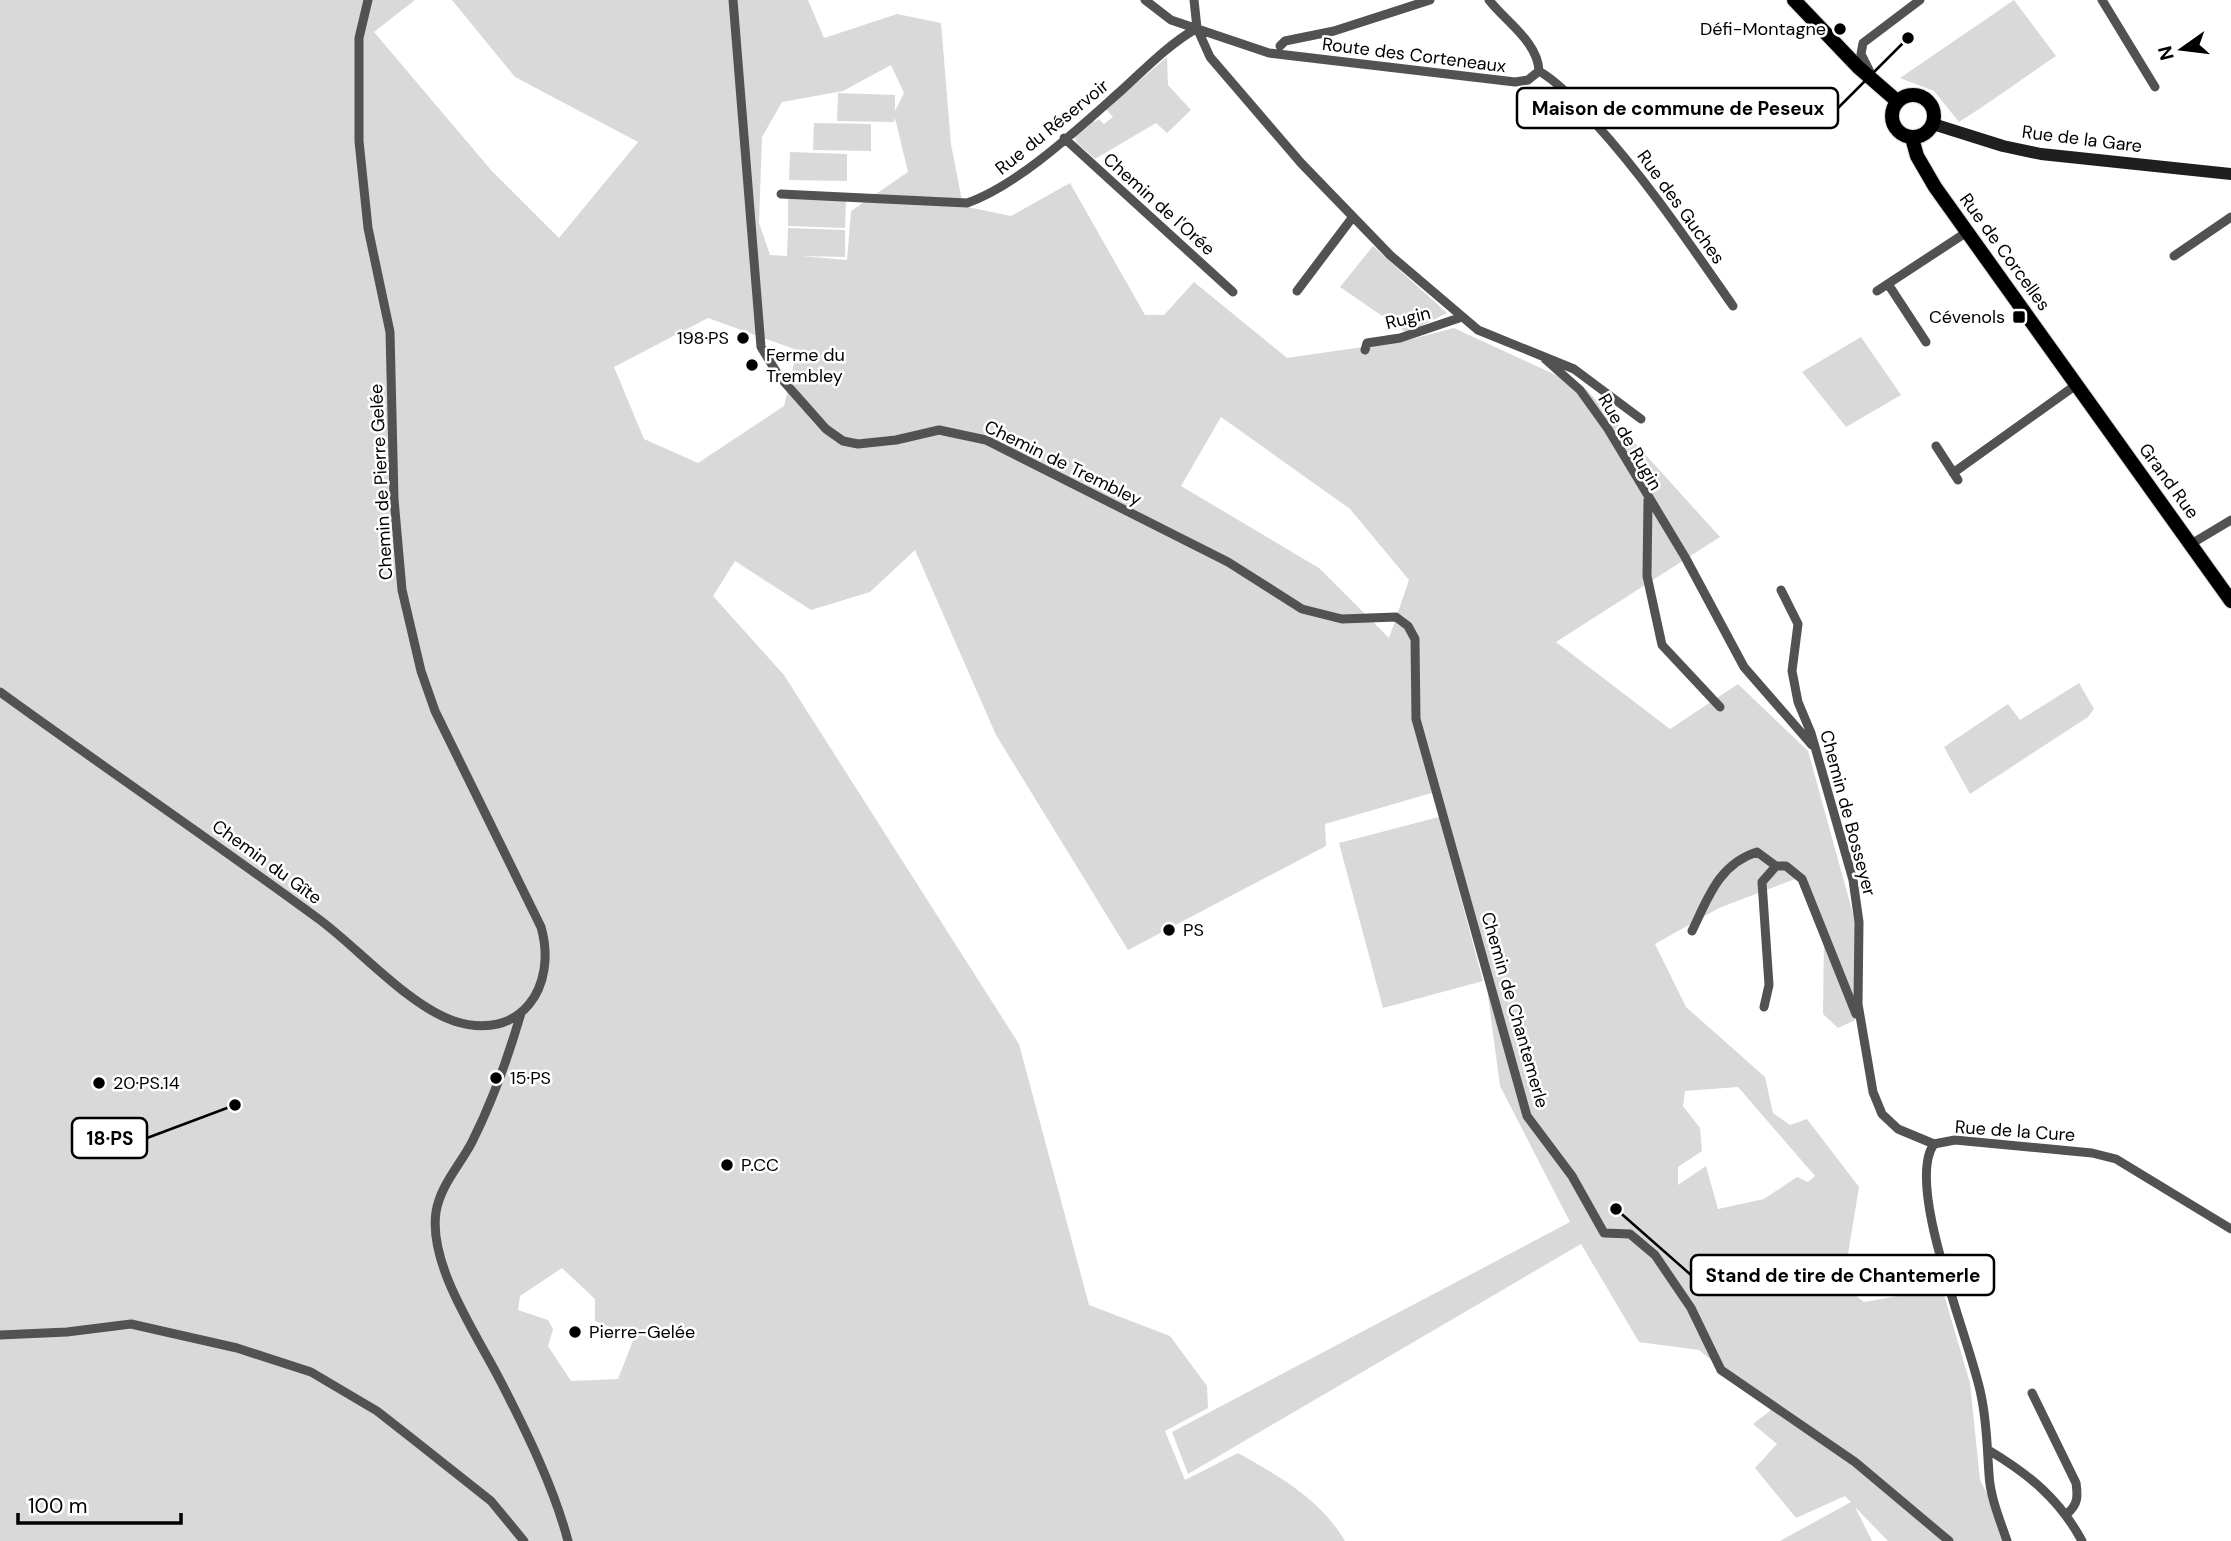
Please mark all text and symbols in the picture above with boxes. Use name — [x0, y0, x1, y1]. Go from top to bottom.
north arrow — [2147, 14, 2217, 84]
place label: Défi-Montagne — [1700, 17, 1826, 41]
marker: Défi-Montagne — [1832, 21, 1848, 37]
street label: Route des Corteneaux — [1321, 32, 1507, 78]
text: N — [2152, 43, 2180, 63]
street label: Rue du Réservoir — [990, 74, 1114, 180]
callout: Maison de commune de Peseux — [1517, 88, 1838, 128]
text: Maison de commune de Peseux — [1532, 96, 1824, 121]
street label: Rue de la Gare — [2021, 120, 2143, 158]
street label: Rue des Guches — [1632, 145, 1730, 269]
street label: Chemin de l'Orée — [1098, 147, 1220, 261]
street label: Rue de Corcelles — [1954, 188, 2056, 316]
street label: Rugin — [1383, 301, 1433, 335]
place label: Cévenols — [1929, 305, 2005, 329]
marker: Cévenols — [2011, 309, 2027, 325]
place label: 198·PS — [677, 326, 729, 350]
marker: 198·PS — [735, 330, 751, 346]
place label: Ferme du Trembley — [766, 343, 845, 388]
marker: Ferme du Trembley — [744, 357, 760, 373]
street label: Chemin de Pierre Gelée — [364, 383, 398, 581]
street label: Rue de Rugin — [1593, 389, 1667, 495]
street label: Chemin de Trembley — [980, 415, 1146, 511]
street label: Grand Rue — [2134, 438, 2204, 524]
street label: Chemin de Bosseyer — [1814, 727, 1882, 899]
street label: Chemin du Gîte — [207, 814, 327, 910]
street label: Chemin de Chantemerle — [1476, 909, 1554, 1111]
place label: PS — [1183, 918, 1204, 942]
marker: PS — [1161, 922, 1177, 938]
place label: 15·PS — [510, 1066, 551, 1090]
marker: 15·PS — [488, 1070, 504, 1086]
place label: 20·PS.14 — [113, 1071, 180, 1095]
marker: 20·PS.14 — [91, 1075, 107, 1091]
street label: Rue de la Cure — [1954, 1115, 2076, 1147]
callout: 18·PS — [72, 1118, 147, 1158]
text: 18·PS — [87, 1126, 133, 1151]
place label: P.CC — [741, 1153, 779, 1177]
marker: P.CC — [719, 1157, 735, 1173]
callout: Stand de tire de Chantemerle — [1691, 1255, 1994, 1295]
text: Stand de tire de Chantemerle — [1706, 1263, 1980, 1288]
place label: Pierre-Gelée — [589, 1320, 695, 1344]
marker: Pierre-Gelée — [567, 1324, 583, 1340]
scale bar — [18, 1482, 180, 1526]
text: 100 m — [28, 1492, 88, 1520]

